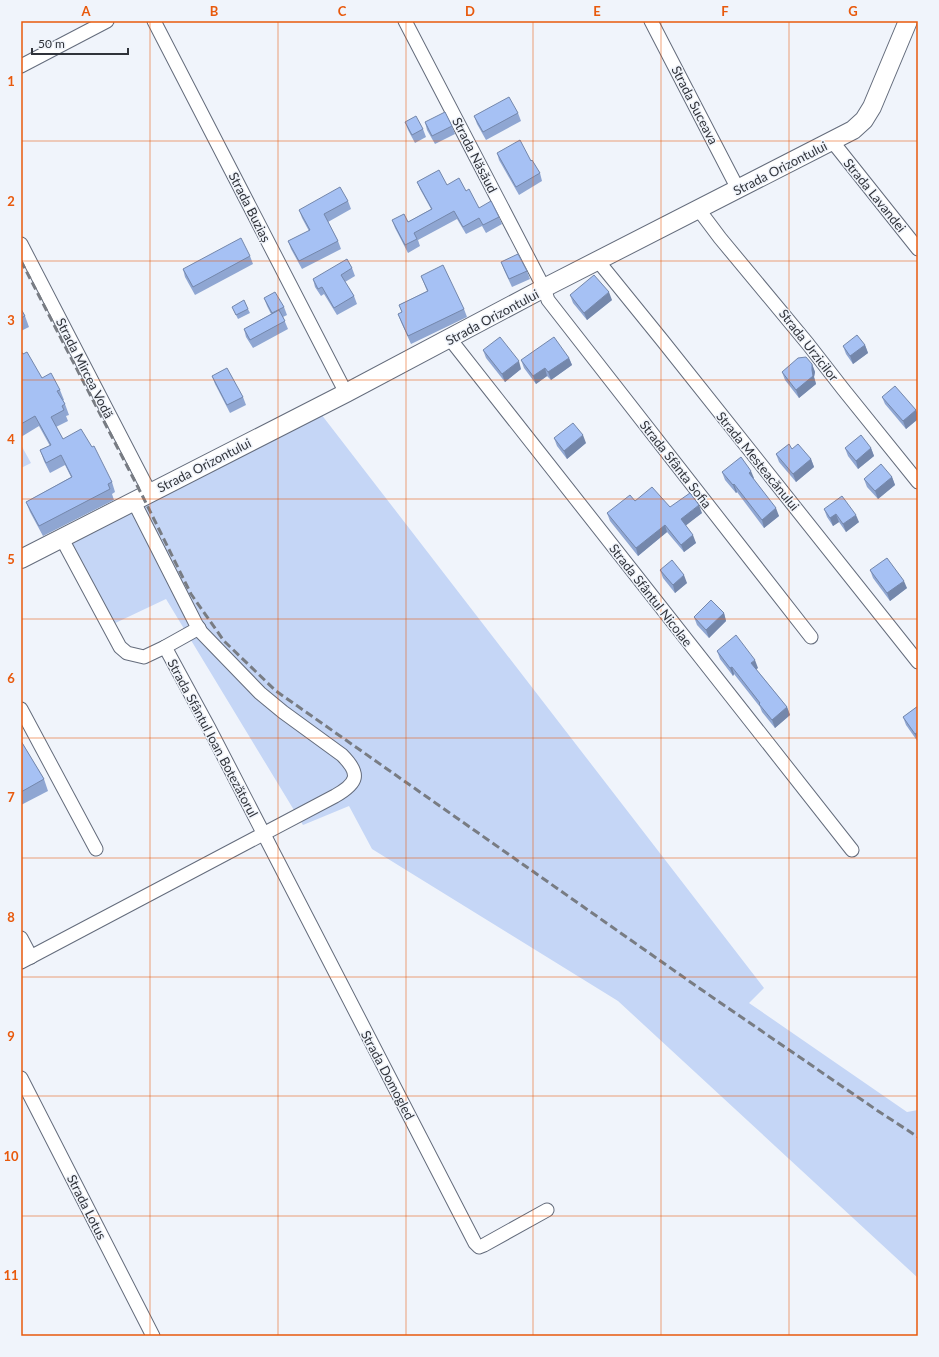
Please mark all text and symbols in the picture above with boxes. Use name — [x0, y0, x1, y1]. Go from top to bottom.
text: A — [80, 3, 91, 19]
text: B — [210, 3, 219, 19]
text: C — [338, 3, 347, 19]
text: D — [465, 3, 475, 19]
text: E — [593, 3, 601, 19]
text: F — [721, 3, 729, 19]
text: G — [848, 3, 858, 19]
scale bar — [32, 30, 128, 56]
text: 50 m — [38, 36, 65, 51]
street label: Strada Suceava — [668, 63, 722, 147]
text: 1 — [7, 73, 15, 89]
street label: Strada Năsăud — [449, 115, 501, 195]
street label: Strada Orizontului — [730, 137, 830, 199]
street label: Strada Lavandei — [840, 155, 910, 235]
street label: Strada Buziaș — [226, 169, 275, 245]
text: 2 — [7, 193, 15, 209]
street label: Strada Orizontului — [443, 286, 541, 348]
street label: Strada Urzicilor — [776, 306, 842, 384]
text: 3 — [7, 312, 15, 328]
street label: Strada Mircea Vodă — [53, 315, 117, 421]
street label: Strada Mesteacănului — [713, 408, 803, 514]
street label: Strada Sfânta Sofia — [637, 417, 715, 511]
text: 4 — [7, 431, 15, 447]
street label: Strada Orizontului — [154, 434, 254, 496]
street label: Strada Sfântul Nicolae — [606, 541, 696, 650]
text: 5 — [7, 551, 15, 567]
street label: Strada Sfântul Ioan Botezătorul — [164, 656, 262, 820]
text: 6 — [7, 670, 15, 686]
text: 7 — [7, 789, 15, 805]
text: 8 — [7, 909, 15, 925]
text: 9 — [7, 1028, 15, 1044]
street label: Strada Domogled — [358, 1028, 418, 1122]
text: 10 — [3, 1148, 19, 1164]
street label: Strada Lotus — [64, 1172, 110, 1242]
text: 11 — [3, 1267, 19, 1283]

